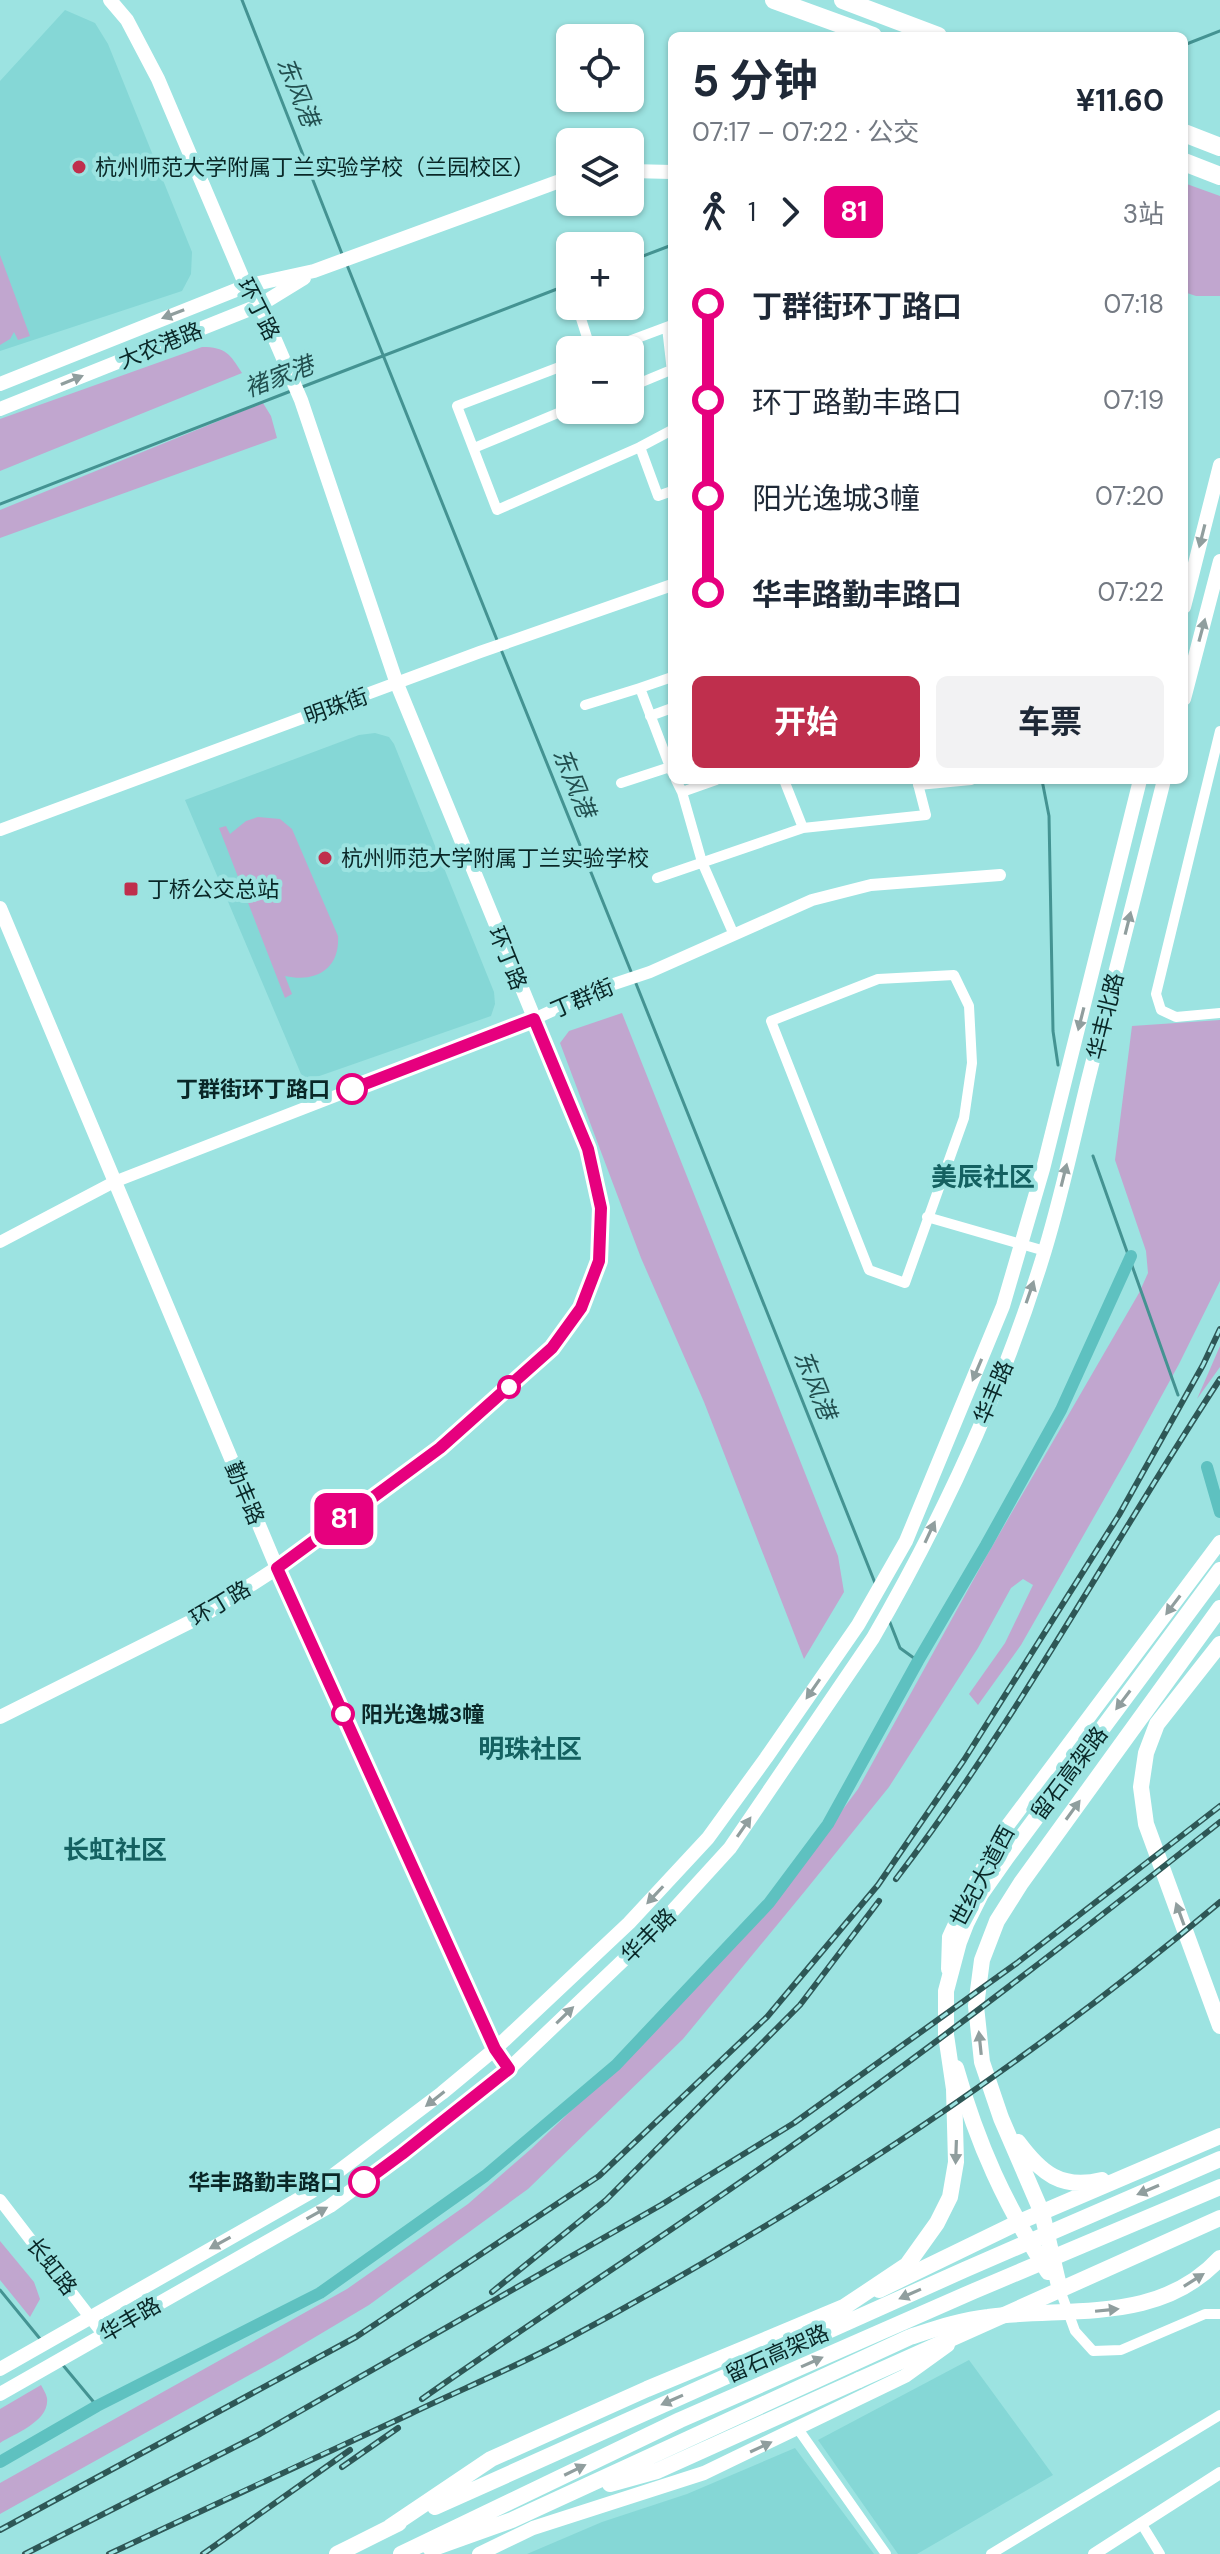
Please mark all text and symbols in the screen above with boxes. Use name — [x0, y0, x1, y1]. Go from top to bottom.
map controls — [556, 24, 644, 424]
button: locate — [556, 24, 644, 112]
text: 5 分钟 — [692, 52, 818, 110]
water label: 东风港 — [271, 53, 327, 134]
text: ¥11.60 — [1076, 81, 1164, 120]
text: 07:17 – 07:22 · 公交 — [692, 115, 919, 149]
button: layers — [556, 128, 644, 216]
place label: 杭州师范大学附属丁兰实验学校（兰园校区） — [95, 153, 535, 182]
marker: 杭州师范大学附属丁兰实验学校（兰园校区） — [70, 158, 88, 176]
icon: walk — [692, 190, 736, 234]
icon: forward — [768, 190, 812, 234]
text: 81 — [840, 193, 867, 230]
text: 1 — [748, 195, 756, 229]
text: 3站 — [1123, 197, 1164, 231]
button: + — [556, 232, 644, 320]
street label: 环丁路 — [231, 273, 286, 345]
text: 丁群街环丁路口 — [752, 287, 962, 326]
text: 07:18 — [1104, 287, 1164, 321]
one-way arrow — [161, 308, 185, 321]
street label: 大农港路 — [114, 316, 206, 375]
button: − — [556, 336, 644, 424]
water label: 褚家港 — [240, 348, 321, 404]
one-way arrow — [60, 373, 84, 386]
text: 环丁路勤丰路口 — [752, 383, 962, 422]
text: 07:19 — [1103, 383, 1164, 417]
text: 阳光逸城3幢 — [752, 479, 920, 518]
text: 07:20 — [1095, 479, 1164, 513]
one-way arrow — [1195, 524, 1208, 549]
text: 华丰路勤丰路口 — [752, 575, 962, 614]
text: 07:22 — [1097, 575, 1164, 609]
one-way arrow — [1196, 617, 1209, 641]
button: 开始 — [692, 676, 920, 768]
button: 车票 — [936, 676, 1164, 768]
street label: 明珠街 — [300, 682, 372, 731]
water label: 东风港 — [547, 744, 603, 825]
place label: 杭州师范大学附属丁兰实验学校 — [341, 844, 649, 873]
marker: 杭州师范大学附属丁兰实验学校 — [316, 849, 334, 867]
place label: 丁桥公交总站 — [147, 875, 279, 904]
marker: 丁桥公交总站 — [122, 880, 140, 898]
one-way arrow — [1122, 911, 1134, 936]
street label: 环丁路 — [482, 922, 533, 994]
street label: 华丰北路 — [1081, 970, 1130, 1062]
street label: 丁群街 — [546, 972, 618, 1025]
one-way arrow — [1074, 1006, 1086, 1031]
marker: 丁群街环丁路口 — [337, 1074, 367, 1104]
place label: 丁群街环丁路口 — [176, 1075, 330, 1104]
district label: 美辰社区 — [931, 1160, 1035, 1194]
one-way arrow — [1059, 1163, 1071, 1188]
one-way arrow — [1025, 1280, 1037, 1304]
water label: 东风港 — [788, 1346, 844, 1427]
street label: 华丰路 — [967, 1356, 1020, 1428]
one-way arrow — [970, 1358, 983, 1382]
unlabelled marker — [498, 1376, 520, 1398]
street label: 勤丰路 — [218, 1457, 271, 1529]
line badge: 81 — [308, 1493, 380, 1545]
text: 81 — [330, 1500, 358, 1537]
one-way arrow — [924, 1521, 937, 1544]
street label: 环丁路 — [184, 1574, 256, 1633]
one-way arrow — [1166, 1595, 1182, 1615]
one-way arrow — [806, 1678, 821, 1699]
one-way arrow — [1116, 1690, 1132, 1710]
place label: 阳光逸城3幢 — [361, 1700, 484, 1729]
marker: 阳光逸城3幢 — [332, 1703, 354, 1725]
street label: 留石高架路 — [1025, 1721, 1114, 1826]
district label: 明珠社区 — [478, 1732, 582, 1766]
one-way arrow — [1065, 1800, 1081, 1821]
one-way arrow — [736, 1817, 751, 1838]
street label: 世纪大道西 — [944, 1821, 1021, 1932]
district label: 长虹社区 — [63, 1833, 167, 1867]
one-way arrow — [647, 1885, 665, 1904]
street label: 华丰路 — [615, 1902, 682, 1969]
one-way arrow — [1173, 1902, 1185, 1926]
one-way arrow — [555, 2007, 574, 2025]
one-way arrow — [973, 2030, 986, 2055]
one-way arrow — [425, 2090, 445, 2106]
one-way arrow — [950, 2140, 963, 2165]
marker: 华丰路勤丰路口 — [349, 2167, 379, 2197]
place label: 华丰路勤丰路口 — [188, 2168, 342, 2197]
one-way arrow — [1136, 2184, 1160, 2197]
one-way arrow — [306, 2206, 329, 2220]
street label: 长虹路 — [20, 2231, 83, 2301]
one-way arrow — [208, 2236, 231, 2250]
one-way arrow — [1183, 2272, 1204, 2287]
one-way arrow — [898, 2287, 922, 2300]
street label: 华丰路 — [94, 2290, 166, 2348]
one-way arrow — [1095, 2303, 1120, 2316]
street label: 留石高架路 — [721, 2318, 833, 2389]
one-way arrow — [800, 2355, 824, 2369]
one-way arrow — [661, 2393, 684, 2407]
one-way arrow — [749, 2440, 772, 2454]
one-way arrow — [564, 2463, 587, 2477]

